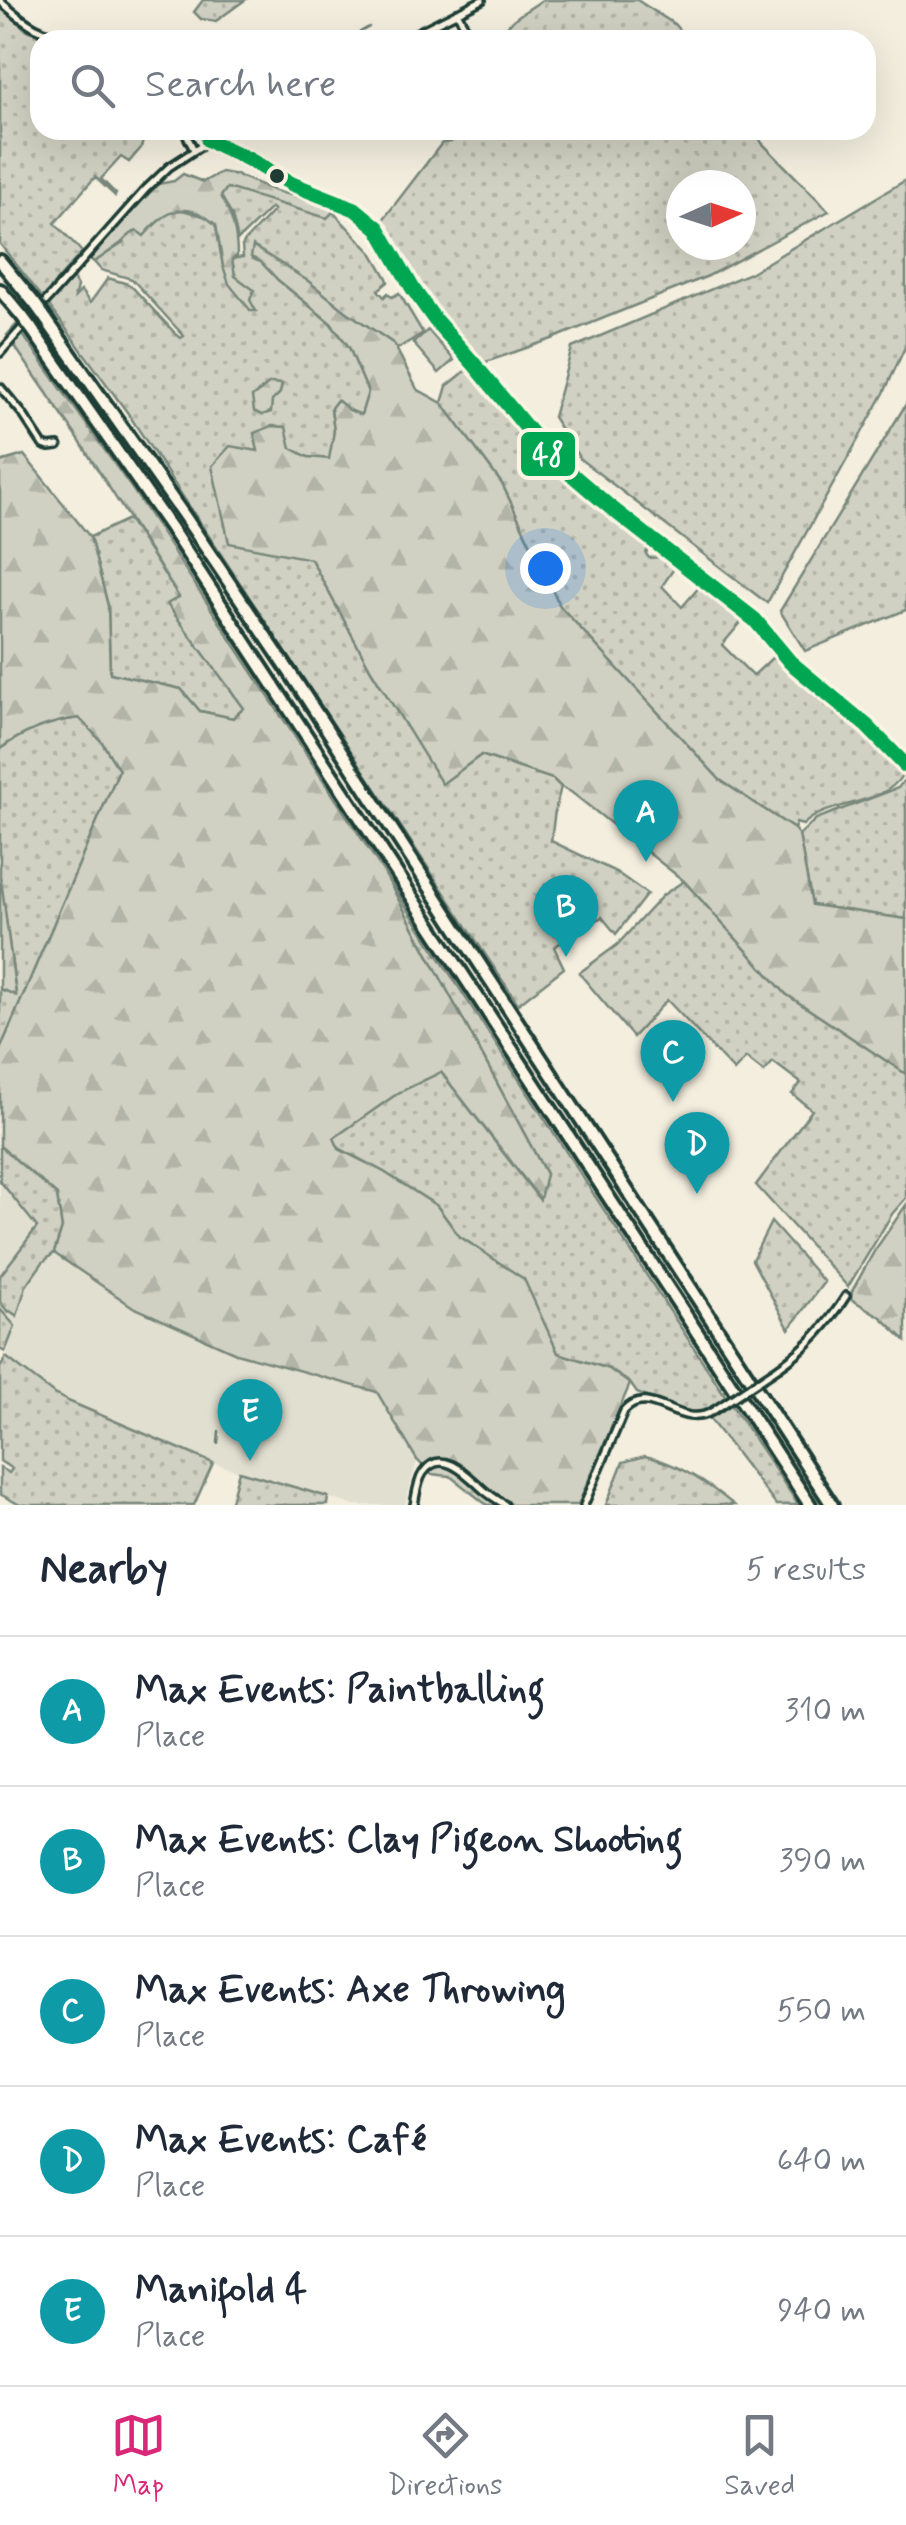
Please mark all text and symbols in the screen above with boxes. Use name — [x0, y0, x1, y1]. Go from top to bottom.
search box — [30, 30, 876, 140]
icon: search — [65, 58, 120, 113]
text: Search here — [145, 61, 336, 110]
unlabelled marker — [267, 166, 287, 186]
north arrow — [666, 170, 756, 260]
line badge: 48 — [519, 430, 577, 478]
text: 48 — [532, 438, 564, 475]
your location — [520, 543, 571, 594]
pin: A — [614, 780, 678, 862]
pin: B — [534, 874, 598, 957]
pin: C — [640, 1020, 706, 1102]
pin: D — [664, 1112, 730, 1194]
pin: E — [218, 1378, 282, 1461]
text: Nearby — [40, 1543, 168, 1598]
text: 5 results — [746, 1549, 866, 1591]
text: Max Events: Paintballing — [135, 1666, 545, 1715]
text: A — [62, 1690, 83, 1732]
text: 310 m — [784, 1690, 866, 1732]
text: Place — [135, 1715, 205, 1757]
text: Max Events: Clay Pigeon Shooting — [135, 1816, 683, 1865]
text: B — [62, 1840, 83, 1882]
text: 390 m — [779, 1840, 866, 1882]
text: Place — [135, 1865, 205, 1907]
text: Max Events: Axe Throwing — [135, 1966, 565, 2015]
text: C — [61, 1990, 84, 2032]
text: 550 m — [776, 1990, 866, 2032]
text: Place — [135, 2015, 205, 2057]
text: Max Events: Café — [135, 2116, 426, 2165]
text: D — [61, 2140, 84, 2182]
text: 640 m — [777, 2140, 866, 2182]
text: Place — [135, 2165, 205, 2207]
text: Manifold 4 — [135, 2266, 307, 2315]
text: E — [63, 2290, 82, 2332]
text: 940 m — [778, 2290, 866, 2332]
text: Place — [135, 2315, 205, 2357]
tab: Map — [111, 2408, 166, 2505]
tab: Directions — [388, 2408, 503, 2505]
tab: Saved — [724, 2408, 795, 2505]

